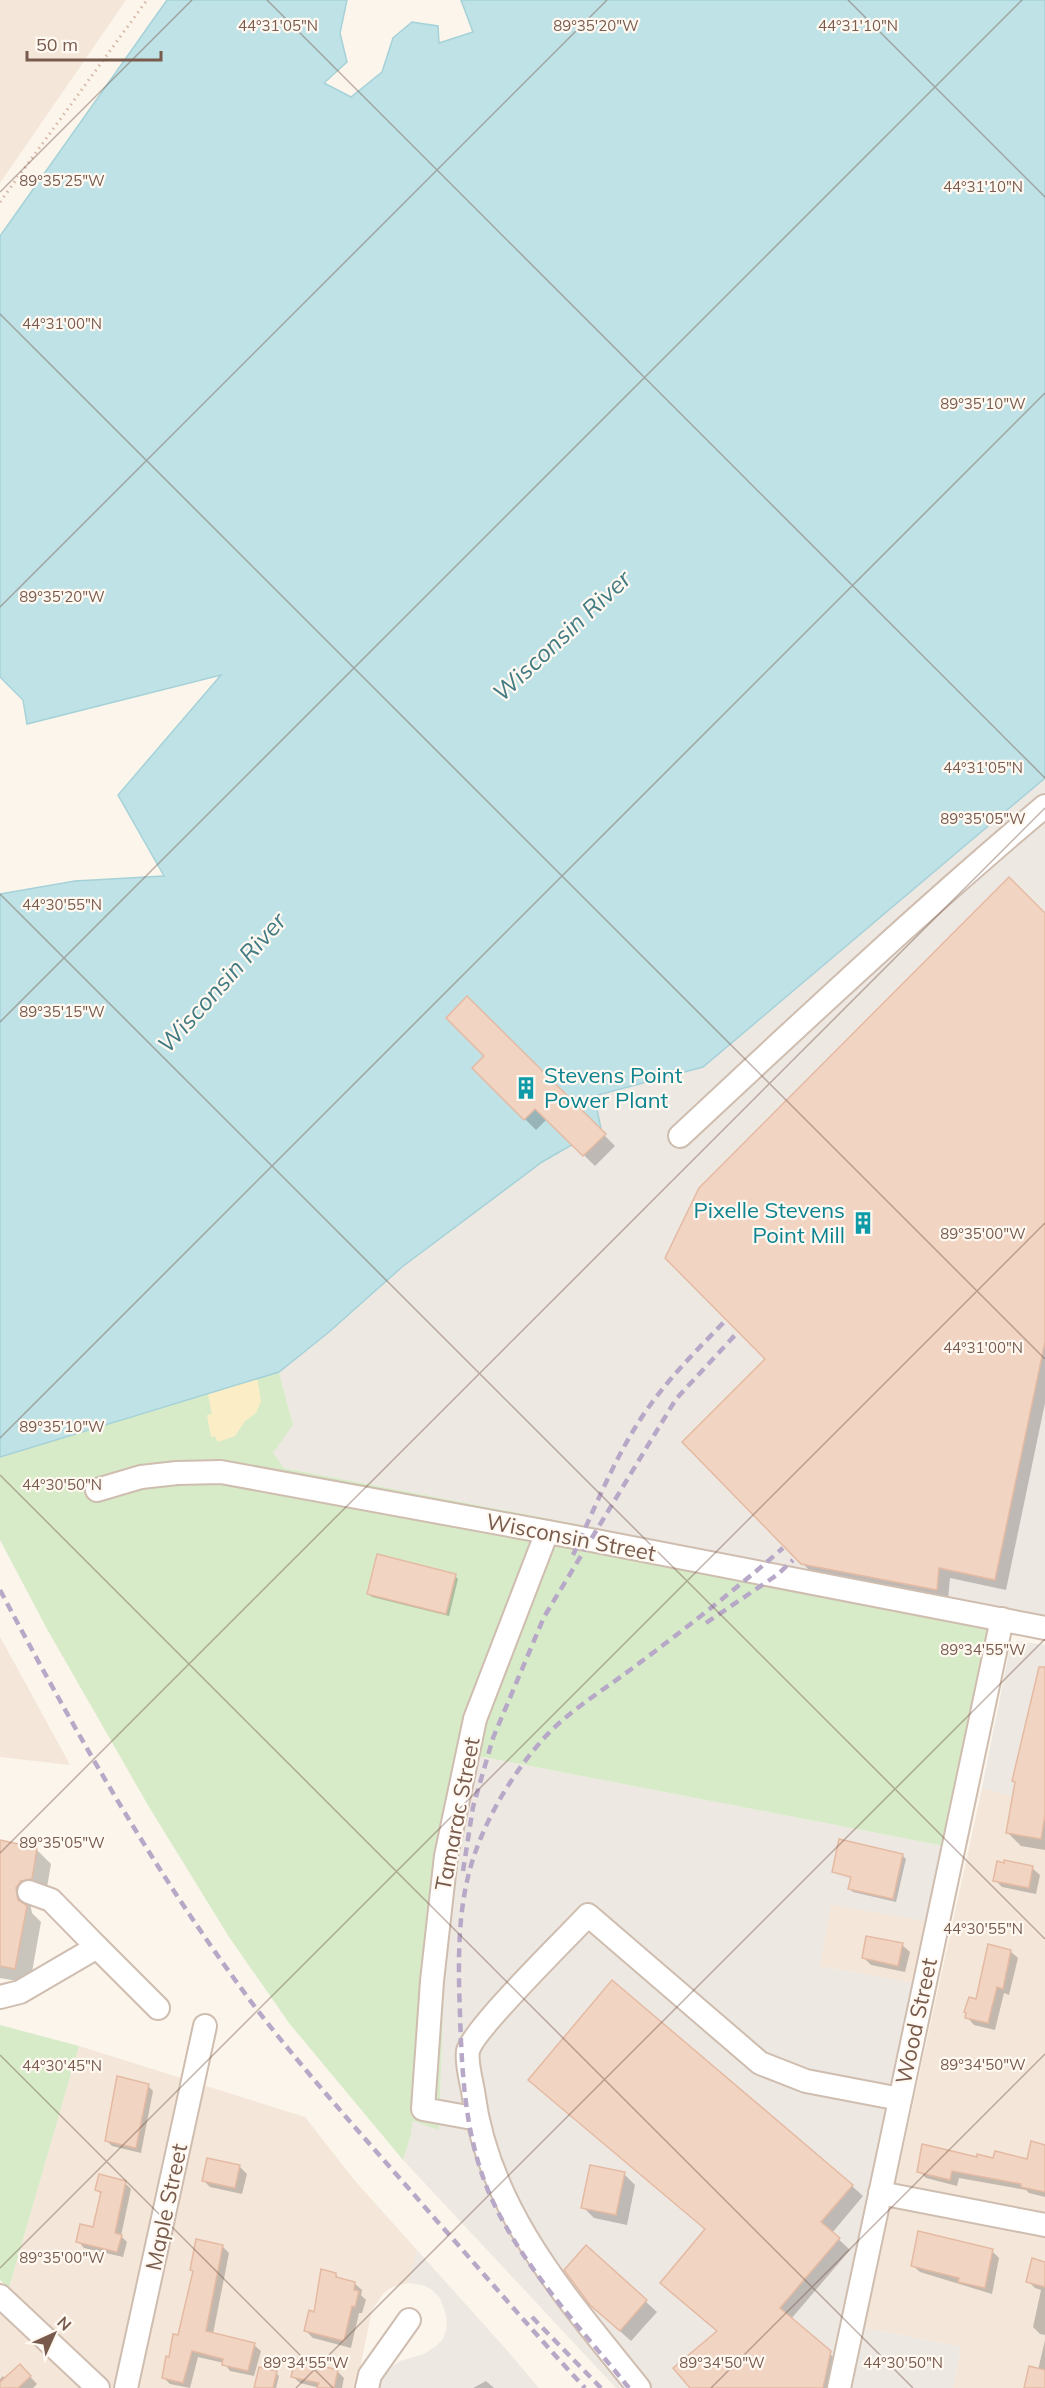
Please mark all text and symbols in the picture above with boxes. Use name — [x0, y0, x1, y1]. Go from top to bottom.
text: 44°31'05"N — [238, 16, 318, 35]
text: 89°35'20"W — [553, 16, 639, 35]
text: 44°31'10"N — [818, 16, 898, 35]
scale bar — [27, 24, 160, 62]
text: 50 m — [36, 33, 78, 56]
text: 89°35'25"W — [19, 171, 105, 190]
text: 44°31'10"N — [943, 177, 1023, 196]
text: 44°31'00"N — [22, 314, 102, 333]
text: 89°35'10"W — [940, 394, 1026, 413]
water label: Wisconsin River — [486, 563, 638, 707]
text: 89°35'20"W — [19, 587, 105, 606]
text: 44°31'05"N — [943, 758, 1023, 777]
text: 89°35'05"W — [940, 809, 1026, 828]
text: 44°30'55"N — [22, 895, 102, 914]
water label: Wisconsin River — [150, 905, 293, 1059]
text: 89°35'15"W — [19, 1002, 105, 1021]
place label: Stevens Point Power Plant — [544, 1061, 683, 1114]
building icon: Stevens Point Power Plant — [513, 1075, 539, 1101]
place label: Pixelle Stevens Point Mill — [693, 1196, 845, 1249]
building icon: Pixelle Stevens Point Mill — [850, 1210, 876, 1236]
text: 89°35'00"W — [940, 1224, 1026, 1243]
text: 44°31'00"N — [943, 1338, 1023, 1357]
text: 89°35'10"W — [19, 1417, 105, 1436]
text: 44°30'50"N — [22, 1475, 102, 1494]
street label: Wisconsin Street — [484, 1507, 659, 1567]
text: 89°34'55"W — [940, 1640, 1026, 1659]
street label: Tamarac Street — [428, 1735, 486, 1893]
text: 89°35'05"W — [19, 1833, 105, 1852]
text: 44°30'55"N — [943, 1919, 1023, 1938]
street label: Wood Street — [889, 1955, 943, 2087]
text: 89°34'50"W — [940, 2055, 1026, 2074]
text: 44°30'45"N — [22, 2056, 102, 2075]
street label: Maple Street — [139, 2141, 193, 2273]
text: 89°35'00"W — [19, 2248, 105, 2267]
north arrow — [24, 2304, 84, 2364]
text: N — [53, 2312, 76, 2335]
text: 89°34'55"W — [263, 2353, 349, 2372]
text: 89°34'50"W — [679, 2353, 765, 2372]
text: 44°30'50"N — [863, 2353, 943, 2372]

